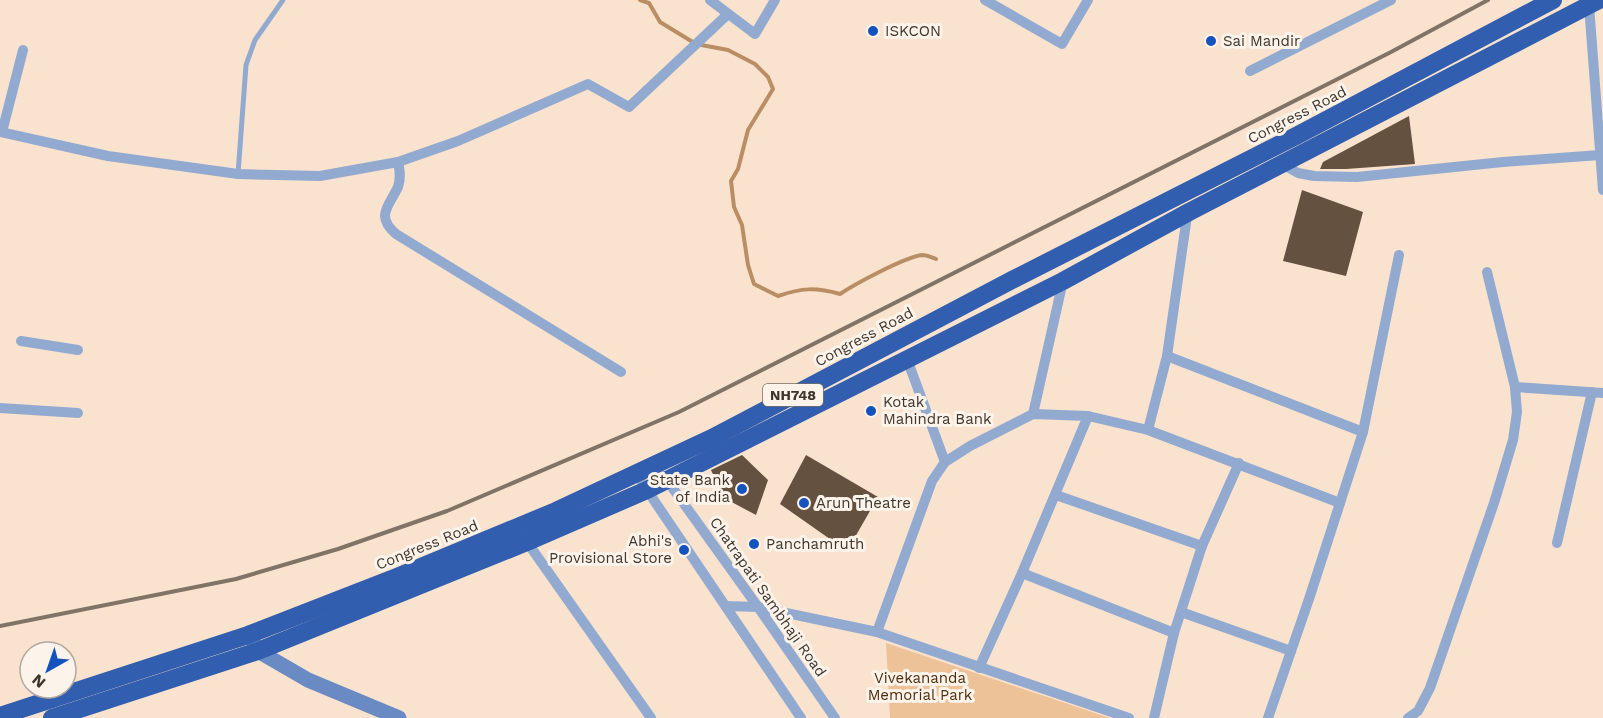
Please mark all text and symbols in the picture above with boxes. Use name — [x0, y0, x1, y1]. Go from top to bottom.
place label: ISKCON — [885, 22, 941, 40]
marker: ISKCON — [866, 24, 880, 38]
place label: Sai Mandir — [1223, 32, 1300, 50]
marker: Sai Mandir — [1204, 34, 1218, 48]
street label: Congress Road — [1245, 82, 1349, 148]
street label: Congress Road — [812, 304, 916, 370]
road number: NH748 — [763, 384, 823, 406]
place label: Kotak Mahindra Bank — [883, 393, 992, 428]
marker: Kotak Mahindra Bank — [864, 404, 878, 418]
place label: State Bank of India — [650, 471, 731, 506]
marker: State Bank of India — [735, 482, 749, 496]
place label: Arun Theatre — [816, 494, 911, 512]
marker: Arun Theatre — [797, 496, 811, 510]
street label: Chatrapati Sambhaji Road — [706, 514, 830, 680]
street label: Congress Road — [373, 516, 481, 574]
place label: Abhi's Provisional Store — [549, 532, 672, 567]
place label: Panchamruth — [766, 535, 864, 553]
marker: Panchamruth — [747, 537, 761, 551]
marker: Abhi's Provisional Store — [677, 543, 691, 557]
north arrow — [18, 640, 78, 700]
park label: Vivekananda Memorial Park — [868, 669, 973, 704]
text: N — [28, 670, 49, 692]

